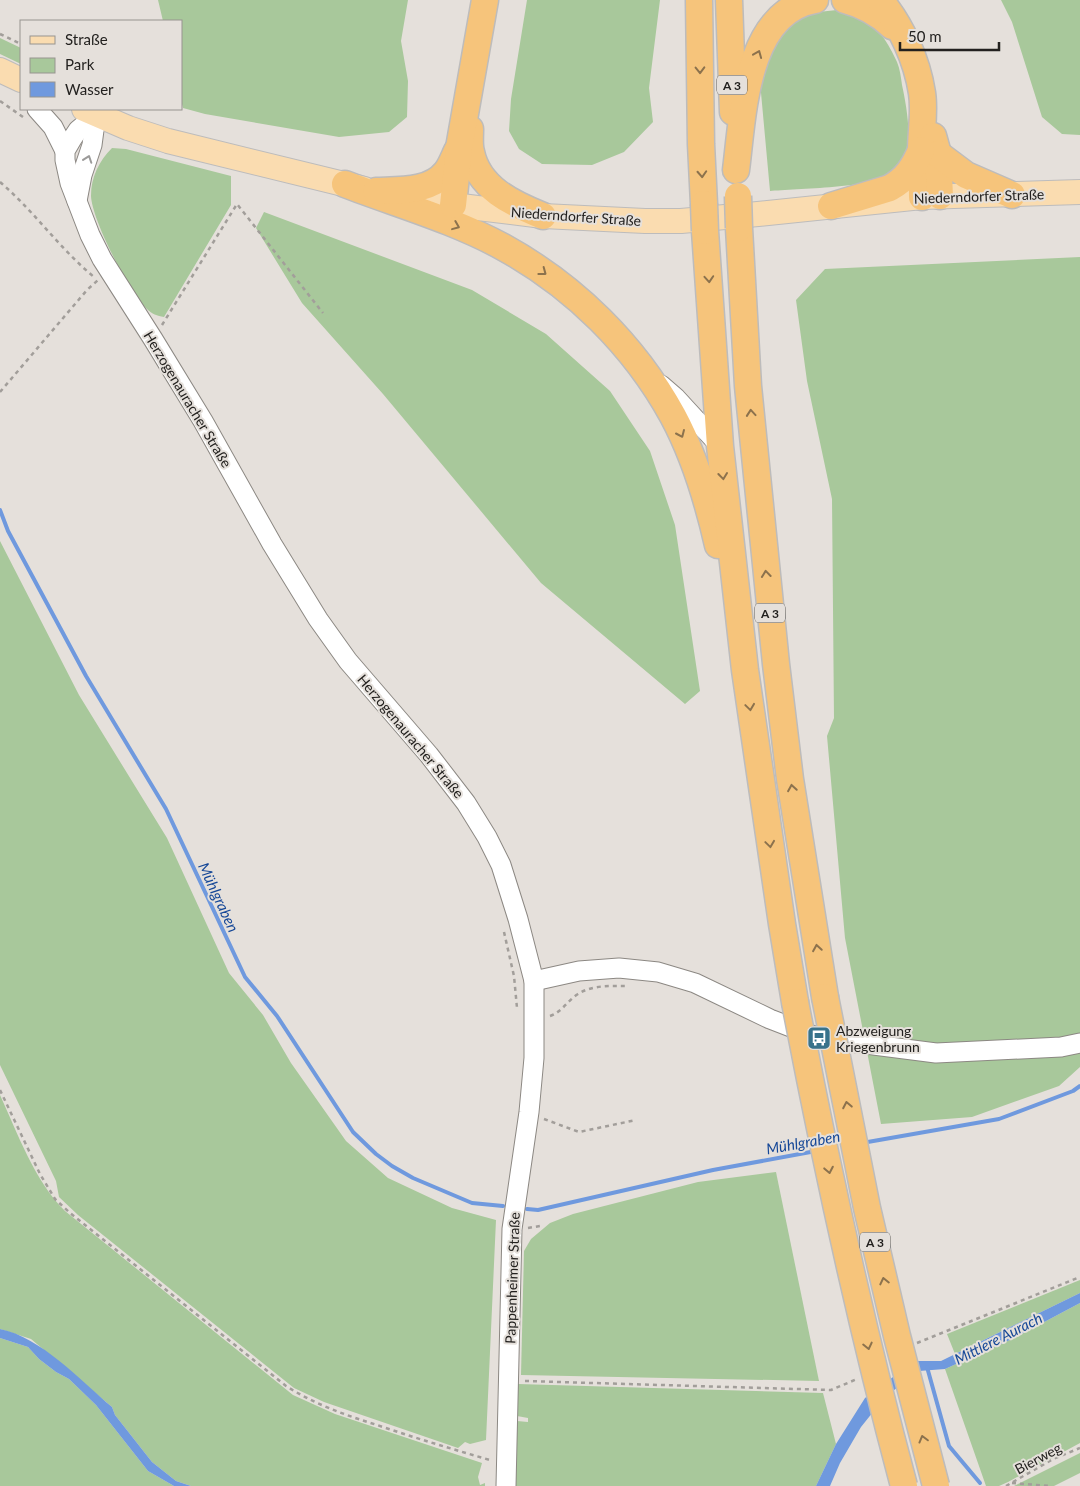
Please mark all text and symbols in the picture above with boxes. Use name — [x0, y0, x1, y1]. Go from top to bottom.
legend — [20, 20, 182, 110]
scale bar — [900, 20, 999, 52]
text: 50 m — [908, 27, 942, 45]
text: Straße — [65, 30, 108, 48]
one-way arrow — [752, 50, 762, 59]
text: Park — [65, 55, 95, 73]
one-way arrow — [695, 67, 705, 75]
road number: A 3 — [717, 76, 747, 94]
text: Wasser — [65, 80, 114, 98]
one-way arrow — [82, 155, 92, 163]
one-way arrow — [697, 170, 708, 178]
street label: Niederndorfer Straße — [913, 185, 1045, 207]
street label: Niederndorfer Straße — [510, 203, 642, 229]
one-way arrow — [451, 220, 460, 230]
one-way arrow — [537, 266, 547, 275]
one-way arrow — [703, 275, 714, 283]
street label: Herzogenauracher Straße — [140, 328, 236, 470]
one-way arrow — [745, 408, 756, 416]
one-way arrow — [674, 429, 685, 438]
one-way arrow — [717, 472, 728, 480]
one-way arrow — [761, 570, 772, 578]
road number: A 3 — [755, 604, 785, 622]
street label: Herzogenauracher Straße — [354, 671, 468, 801]
one-way arrow — [745, 703, 755, 711]
one-way arrow — [787, 784, 797, 792]
one-way arrow — [764, 840, 774, 848]
water label: Mühlgraben — [195, 859, 243, 935]
one-way arrow — [813, 944, 823, 953]
place label: Abzweigung Kriegenbrunn — [836, 1022, 920, 1055]
bus stop icon: Abzweigung Kriegenbrunn — [806, 1025, 832, 1051]
one-way arrow — [842, 1101, 852, 1110]
water label: Mühlgraben — [765, 1127, 841, 1157]
one-way arrow — [823, 1166, 833, 1175]
street label: Pappenheimer Straße — [501, 1212, 523, 1344]
road number: A 3 — [860, 1232, 890, 1252]
one-way arrow — [879, 1277, 890, 1286]
water label: Mittlere Aurach — [951, 1308, 1045, 1368]
one-way arrow — [862, 1341, 873, 1350]
one-way arrow — [918, 1434, 929, 1443]
street label: Bierweg — [1012, 1439, 1064, 1477]

